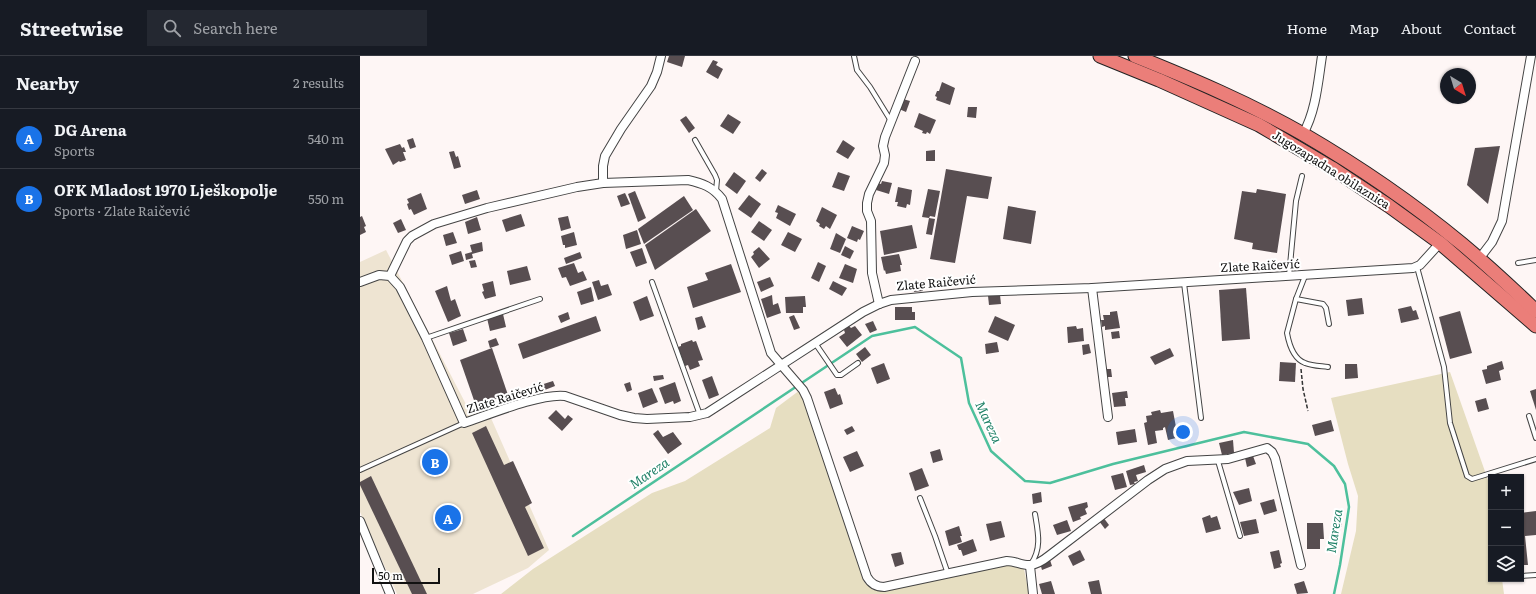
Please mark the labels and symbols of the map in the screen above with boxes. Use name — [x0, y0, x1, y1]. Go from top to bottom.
north arrow — [1440, 68, 1476, 104]
street label: Jugozapadna obilaznica — [1269, 125, 1394, 213]
street label: Zlate Raičević — [1220, 254, 1300, 276]
street label: Zlate Raičević — [896, 270, 976, 294]
street label: Zlate Raičević — [464, 377, 545, 417]
water label: Mareza — [971, 398, 1008, 446]
your location — [1173, 422, 1193, 442]
pin: B — [422, 447, 448, 477]
water label: Mareza — [625, 452, 673, 493]
pin: A — [435, 503, 461, 533]
water label: Mareza — [1321, 507, 1346, 554]
scale bar — [372, 566, 440, 585]

